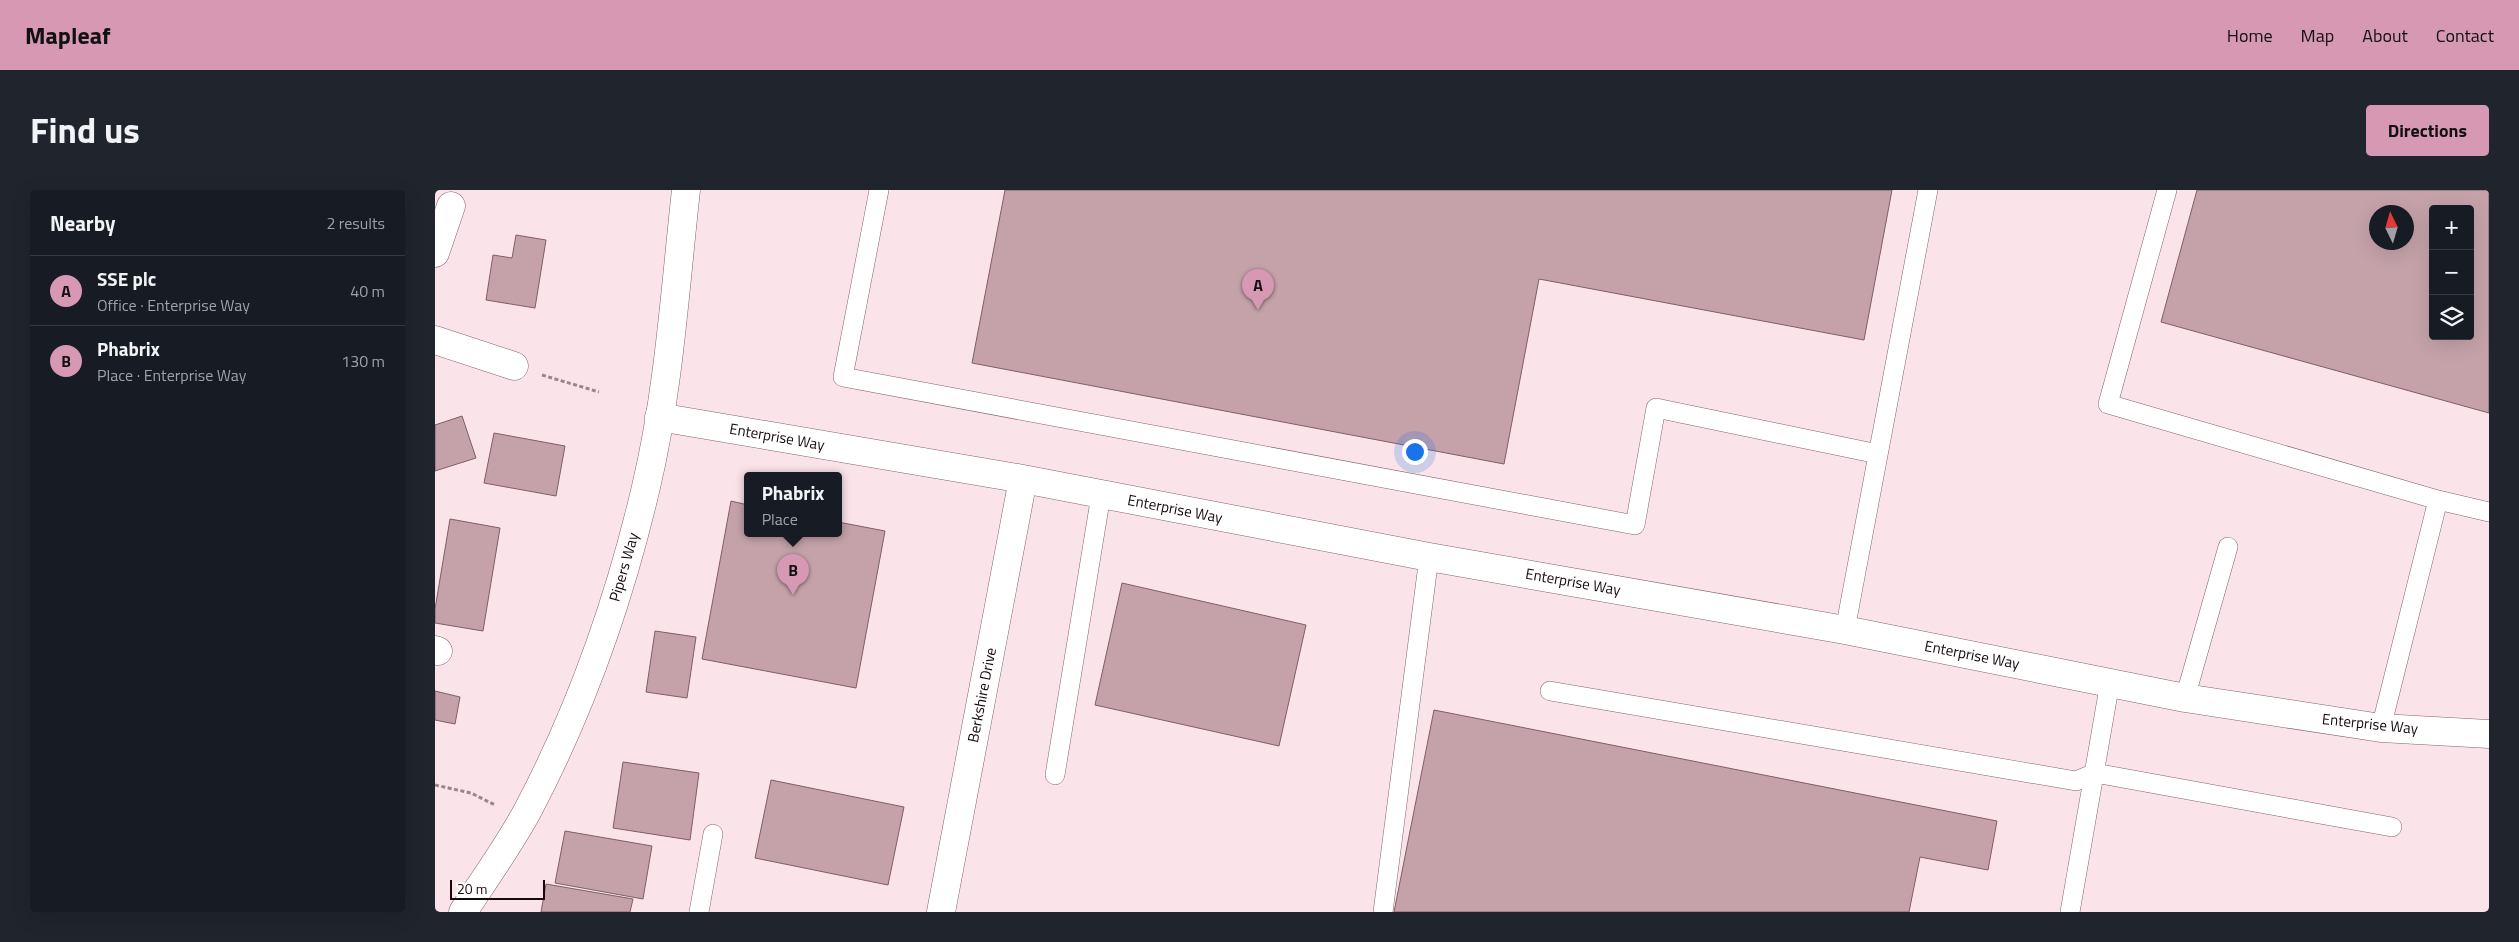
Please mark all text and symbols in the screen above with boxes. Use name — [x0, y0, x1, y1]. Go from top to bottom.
text: Mapleaf — [25, 17, 110, 53]
text: Home — [2227, 22, 2273, 49]
text: Map — [2301, 22, 2334, 49]
text: About — [2362, 22, 2408, 49]
text: Contact — [2436, 22, 2494, 49]
text: Find us — [30, 103, 140, 157]
button: Directions — [2366, 105, 2489, 156]
north arrow — [2369, 205, 2414, 250]
map controls — [2429, 205, 2474, 340]
button: + — [2429, 205, 2474, 250]
text: Nearby — [50, 207, 115, 239]
text: 2 results — [326, 211, 385, 235]
button: − — [2429, 250, 2474, 295]
text: SSE plc — [97, 264, 156, 293]
pin: A — [1242, 269, 1274, 310]
text: A — [61, 279, 71, 303]
text: 40 m — [350, 279, 385, 303]
text: Office · Enterprise Way — [97, 293, 250, 317]
button: layers — [2429, 295, 2474, 340]
text: Phabrix — [97, 334, 160, 363]
text: B — [61, 349, 71, 373]
text: 130 m — [341, 349, 385, 373]
text: Place · Enterprise Way — [97, 363, 246, 387]
street label: Enterprise Way — [728, 417, 827, 456]
your location — [1402, 439, 1428, 465]
popup — [744, 472, 842, 537]
text: Phabrix — [762, 478, 824, 507]
street label: Enterprise Way — [1126, 488, 1225, 529]
text: Place — [762, 507, 798, 531]
street label: Pipers Way — [603, 530, 644, 604]
pin: B — [777, 554, 809, 595]
street label: Enterprise Way — [1524, 562, 1623, 601]
street label: Enterprise Way — [1923, 634, 2022, 675]
street label: Berkshire Drive — [961, 645, 1002, 744]
street label: Enterprise Way — [2321, 707, 2419, 740]
scale bar — [450, 877, 545, 900]
text: 20 m — [457, 878, 487, 899]

